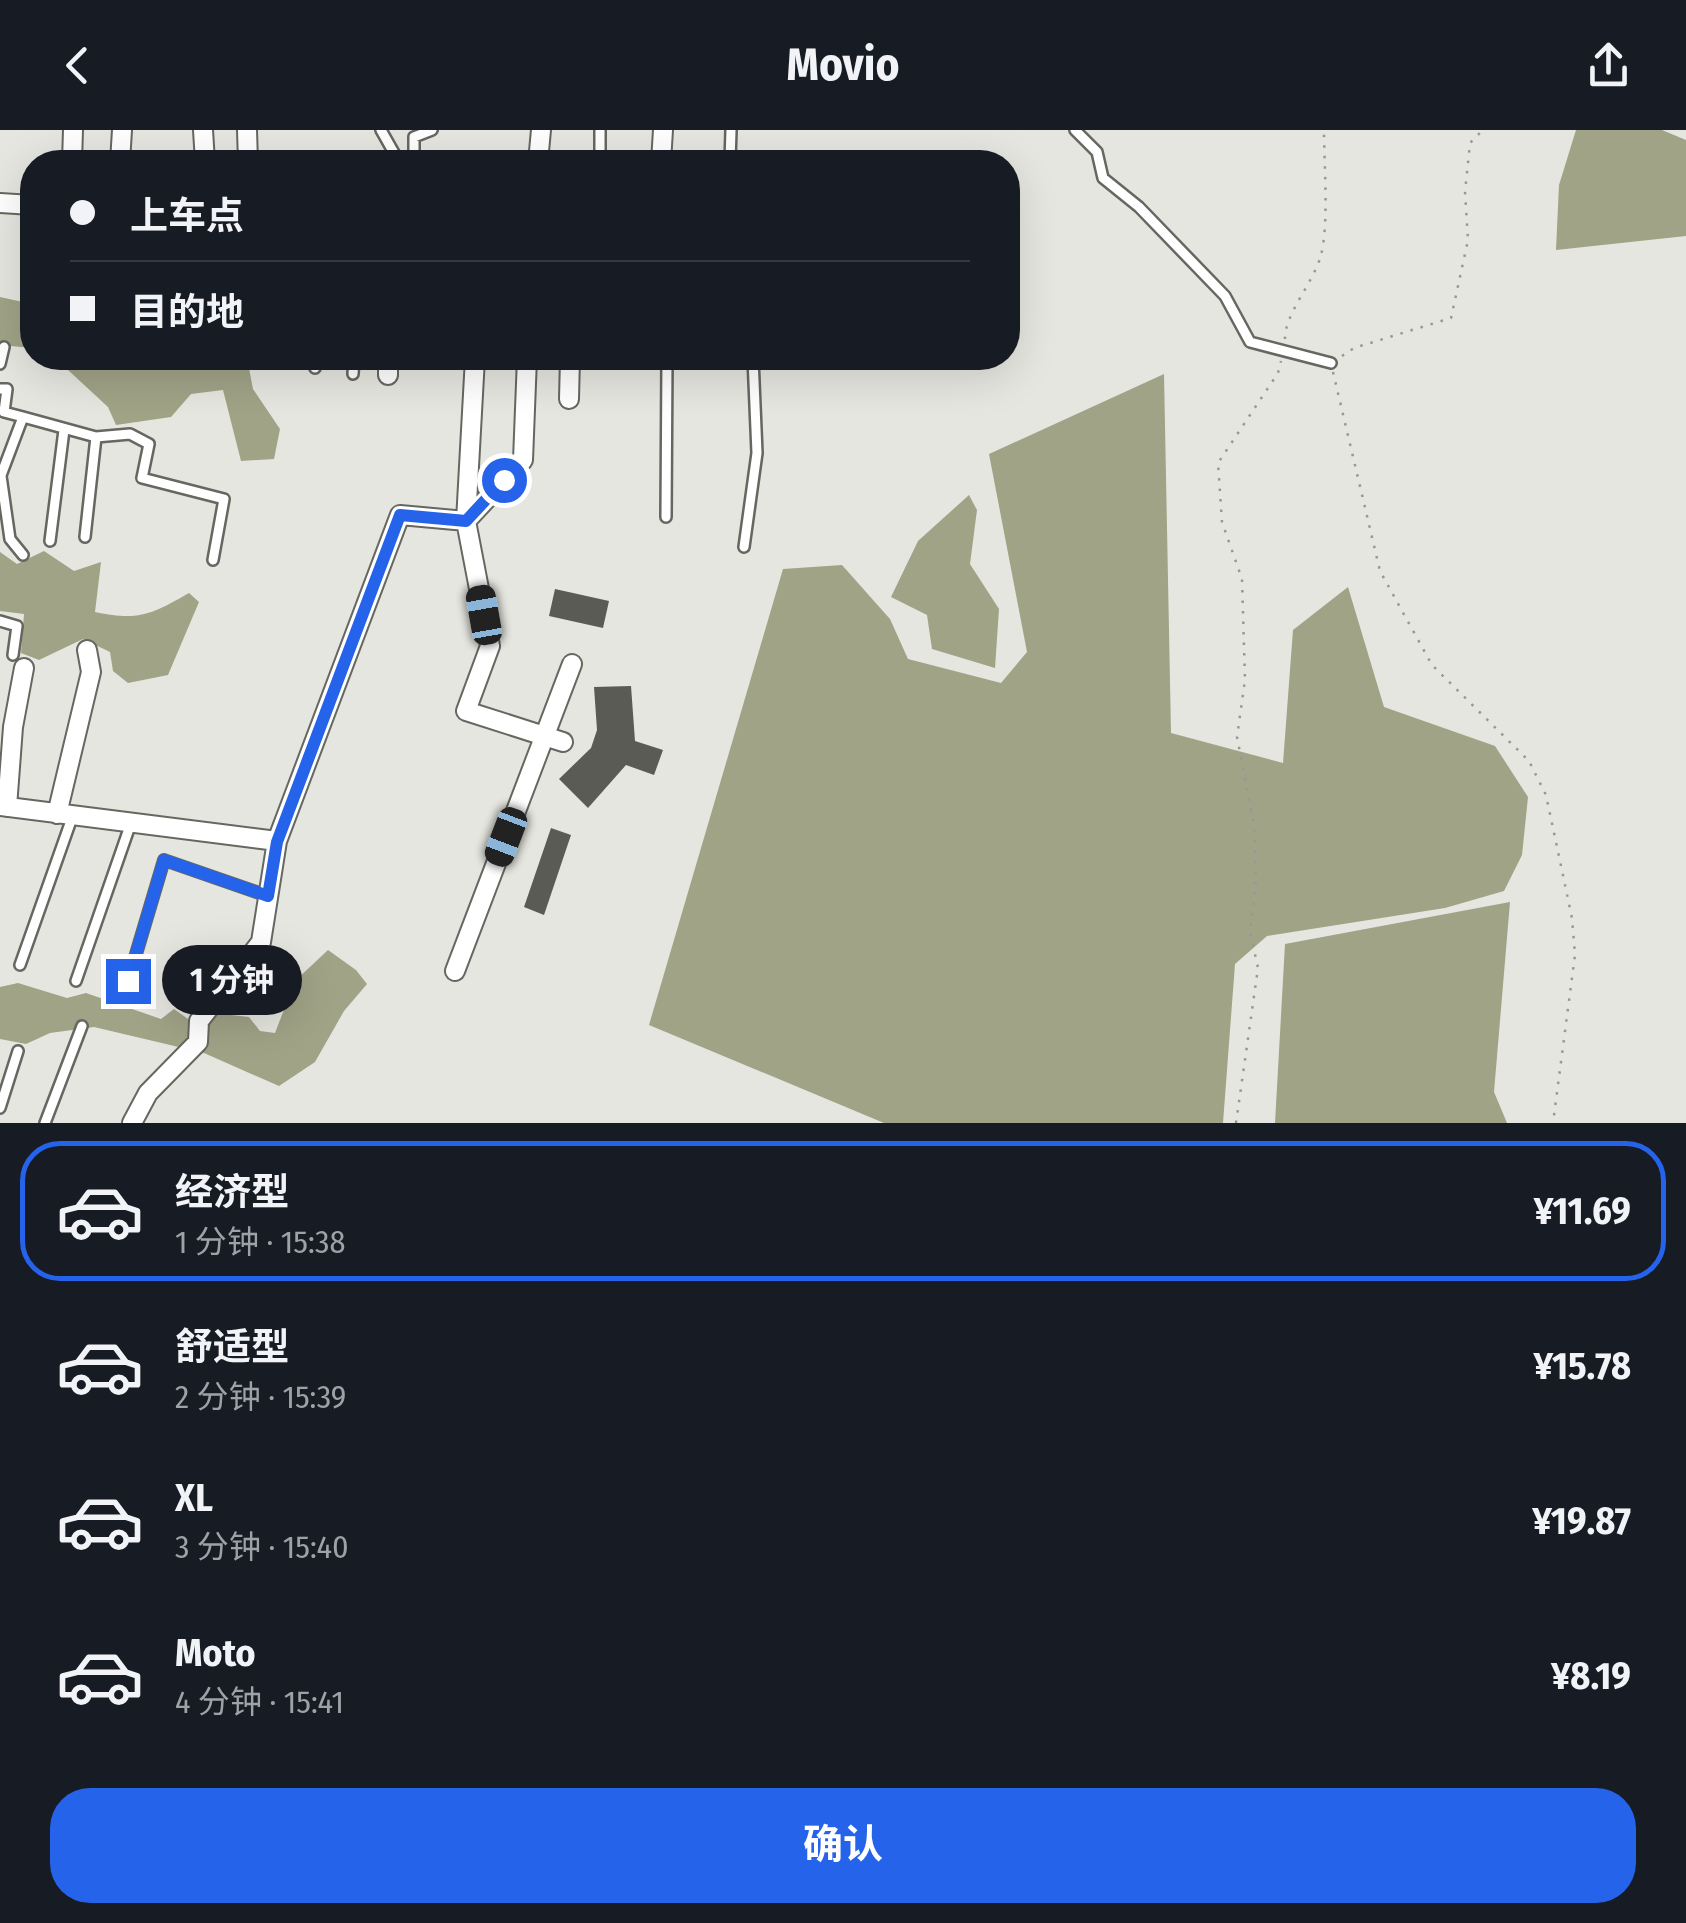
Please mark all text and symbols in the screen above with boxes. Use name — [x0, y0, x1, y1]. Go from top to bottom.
icon: back — [50, 38, 105, 93]
text: Movio — [787, 38, 899, 92]
icon: share — [1581, 38, 1636, 93]
text: 上车点 — [130, 193, 244, 239]
text: 目的地 — [130, 289, 244, 335]
route start — [482, 458, 527, 503]
car — [464, 583, 504, 647]
car — [481, 804, 531, 870]
callout: 1 分钟 — [163, 946, 303, 1016]
route end — [106, 959, 151, 1004]
text: 1 分钟 — [190, 961, 274, 999]
icon: car — [55, 1166, 145, 1256]
text: 经济型 — [175, 1169, 289, 1215]
text: ¥11.69 — [1534, 1188, 1631, 1234]
text: 1 分钟 · 15:38 — [175, 1223, 346, 1261]
icon: car — [55, 1321, 145, 1411]
text: 舒适型 — [175, 1324, 289, 1370]
text: ¥15.78 — [1533, 1343, 1631, 1389]
text: 2 分钟 · 15:39 — [175, 1378, 346, 1416]
text: XL — [175, 1475, 213, 1521]
icon: car — [55, 1476, 145, 1566]
text: ¥19.87 — [1532, 1498, 1631, 1544]
text: 3 分钟 · 15:40 — [175, 1528, 349, 1566]
text: Moto — [175, 1630, 256, 1676]
icon: car — [55, 1631, 145, 1721]
text: ¥8.19 — [1551, 1653, 1631, 1699]
text: 4 分钟 · 15:41 — [175, 1683, 344, 1721]
button: 确认 — [50, 1788, 1636, 1903]

